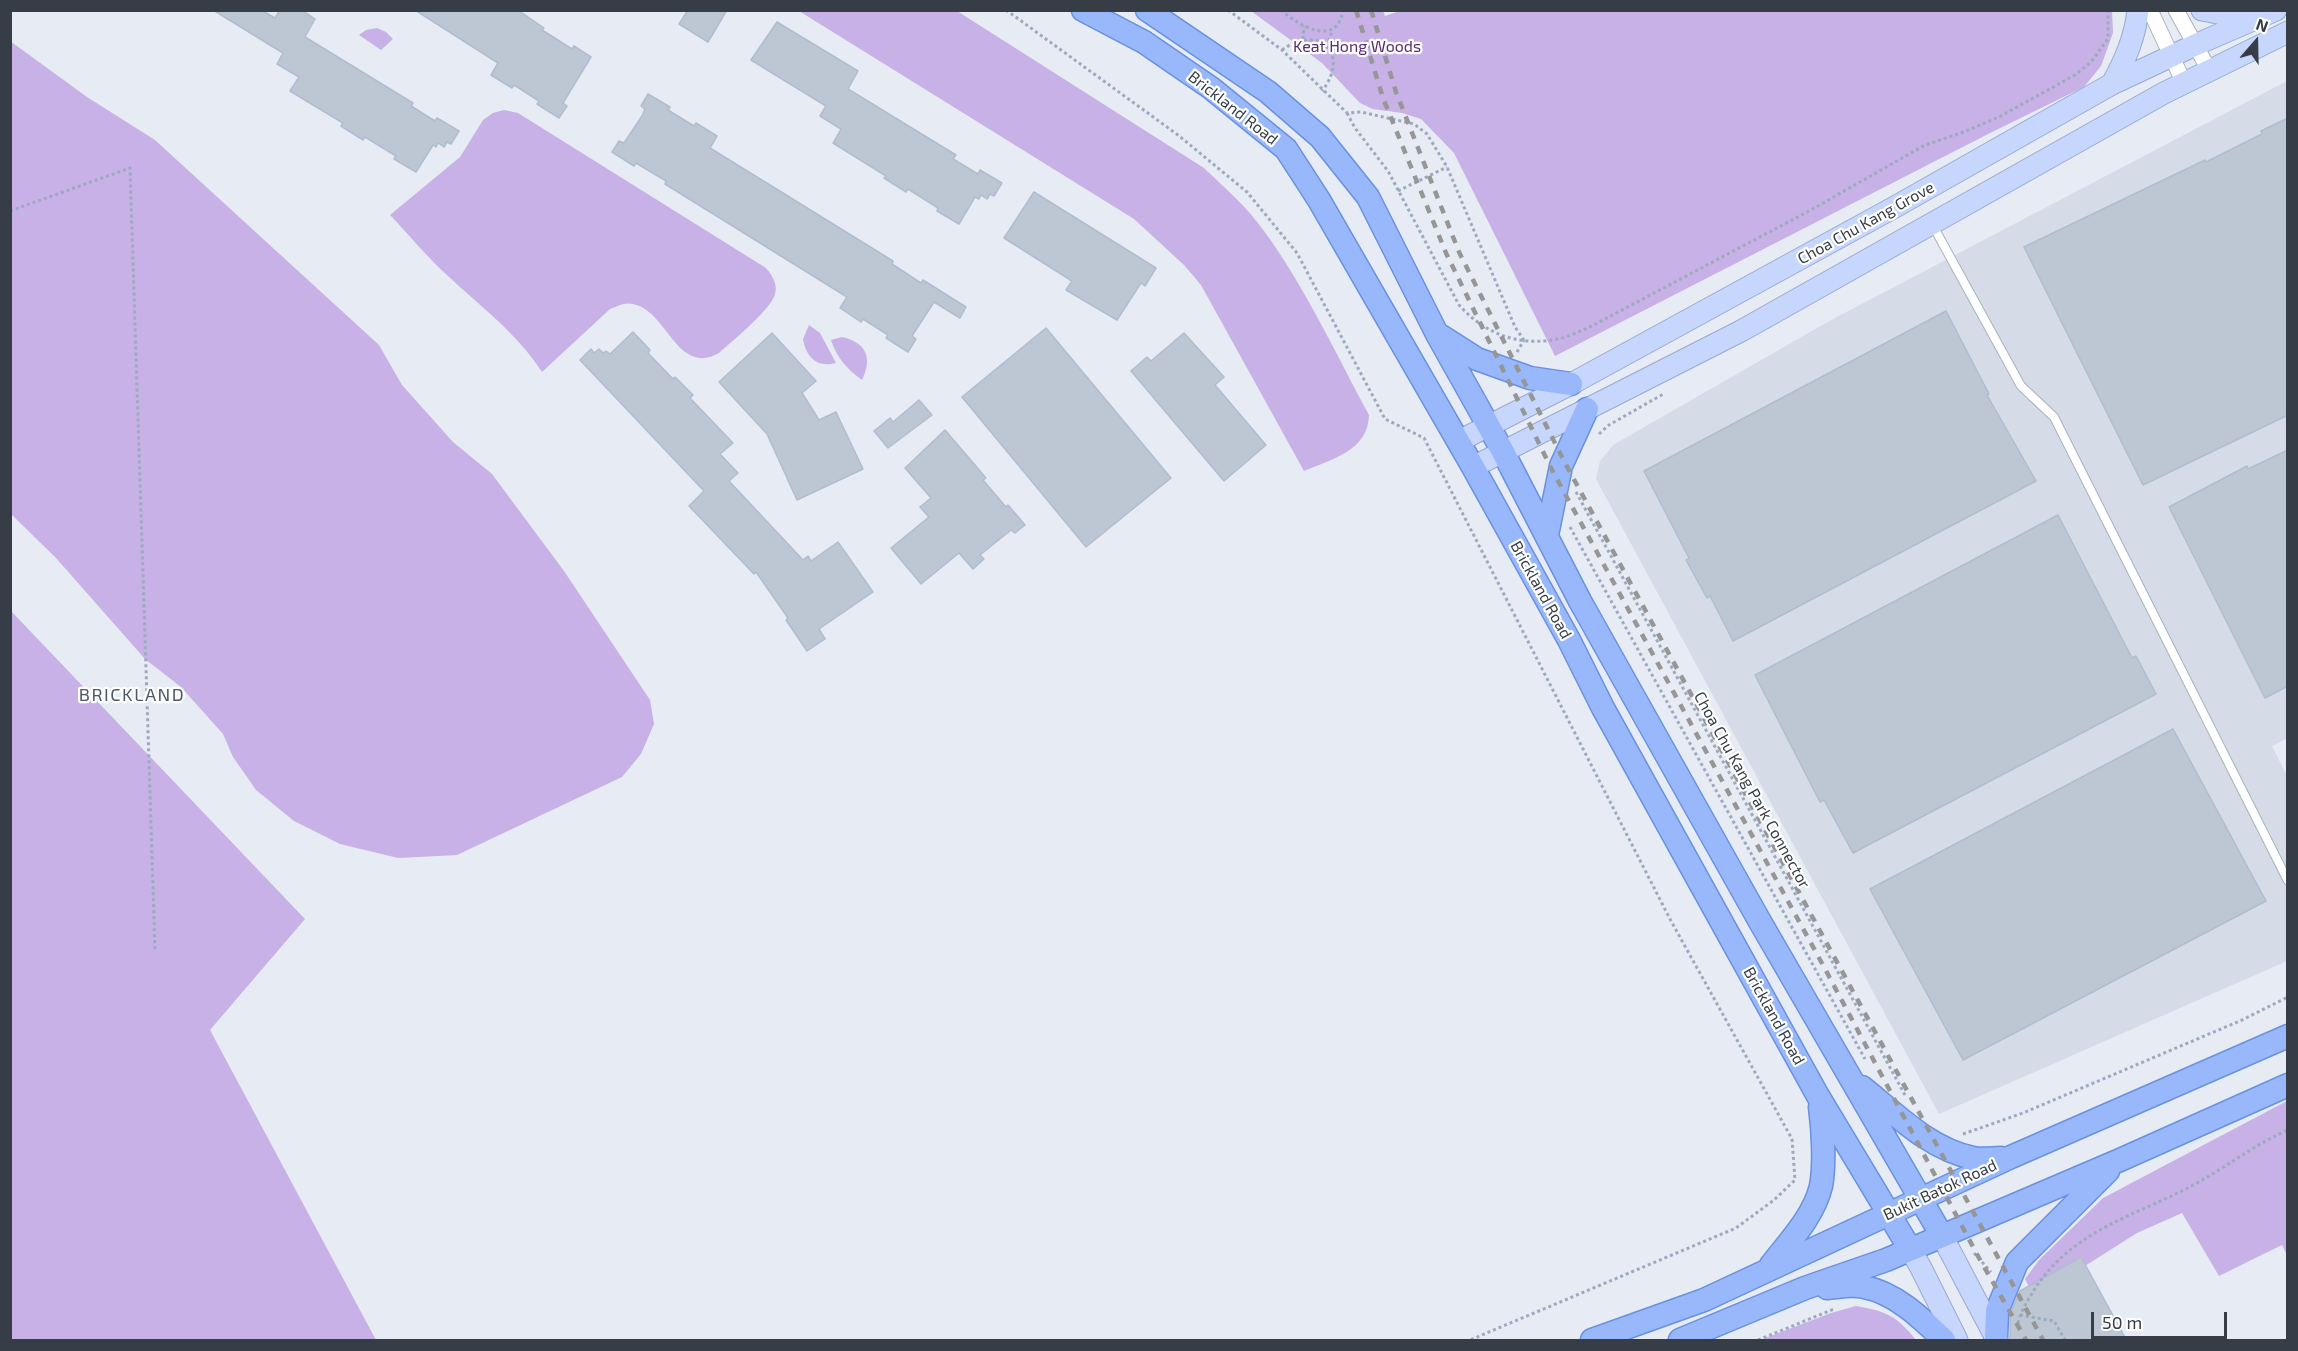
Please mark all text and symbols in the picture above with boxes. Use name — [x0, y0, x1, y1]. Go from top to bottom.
north arrow — [2226, 12, 2286, 72]
text: N — [2254, 14, 2271, 36]
park label: Keat Hong Woods — [1293, 37, 1421, 57]
street label: Brickland Road — [1184, 67, 1282, 149]
street label: Choa Chu Kang Grove — [1794, 177, 1938, 269]
street label: Brickland Road — [1506, 538, 1576, 642]
district label: BRICKLAND — [79, 684, 185, 706]
street label: Choa Chu Kang Park Connector — [1690, 688, 1814, 892]
street label: Brickland Road — [1739, 964, 1809, 1068]
street label: Bukit Batok Road — [1880, 1155, 2000, 1225]
scale bar — [2094, 1300, 2230, 1338]
text: 50 m — [2102, 1311, 2142, 1333]

